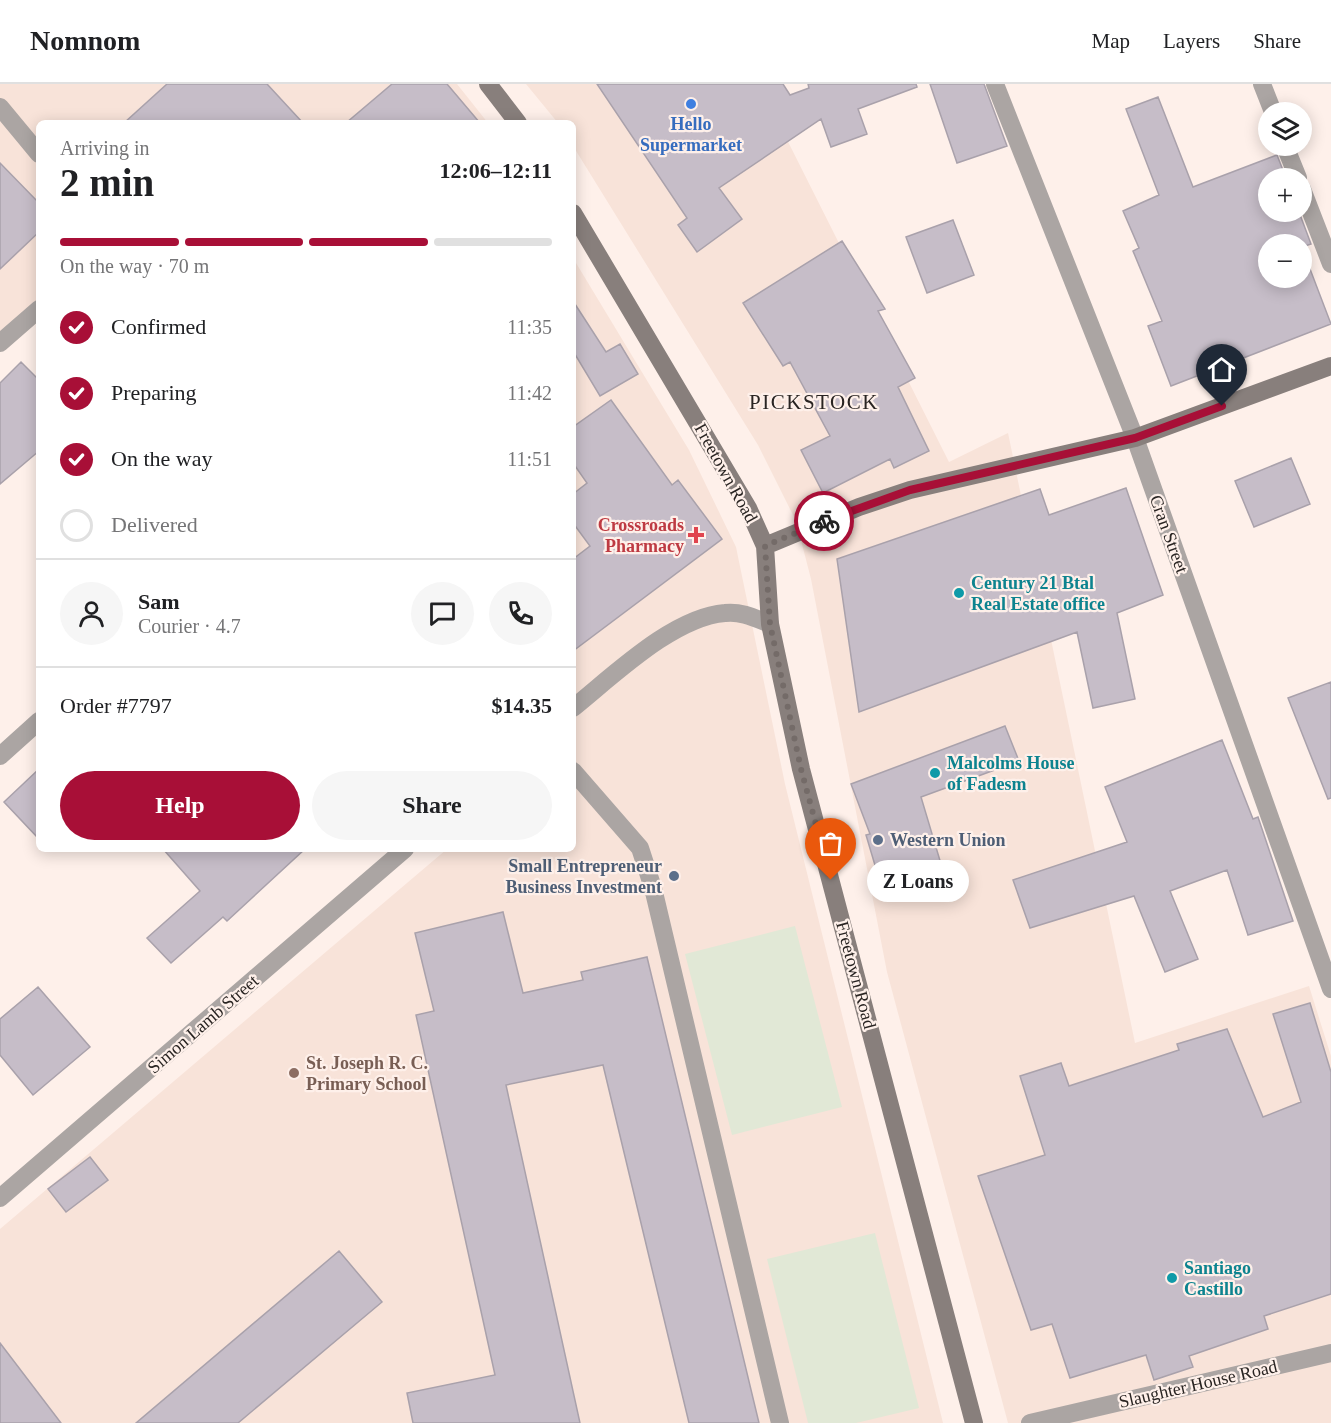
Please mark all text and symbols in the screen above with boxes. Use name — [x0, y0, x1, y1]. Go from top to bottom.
text: Nomnom — [30, 25, 140, 56]
text: Map — [1092, 29, 1130, 53]
text: Layers — [1163, 29, 1220, 53]
text: Share — [1253, 29, 1301, 53]
marker: Hello Supermarket — [684, 97, 698, 111]
map controls — [1258, 102, 1312, 288]
button: layers — [1258, 102, 1312, 156]
place label: Hello Supermarket — [640, 114, 742, 155]
text: Arriving in — [60, 137, 149, 159]
text: 12:06–12:11 — [440, 158, 552, 183]
text: 2 min — [60, 161, 154, 204]
button: + — [1258, 168, 1312, 222]
button: − — [1258, 234, 1312, 288]
text: On the way · 70 m — [60, 255, 209, 277]
icon: check — [60, 311, 93, 344]
text: Confirmed — [111, 314, 206, 339]
text: 11:35 — [507, 316, 552, 338]
pin — [1196, 344, 1247, 406]
icon: home — [1205, 353, 1238, 386]
icon: check — [60, 377, 93, 410]
text: Preparing — [111, 380, 197, 405]
text: 11:42 — [507, 382, 552, 404]
district label: PICKSTOCK — [749, 390, 879, 414]
street label: Freetown Road — [690, 420, 762, 526]
icon: check — [60, 443, 93, 476]
text: On the way — [111, 446, 212, 471]
text: 11:51 — [507, 448, 552, 470]
courier — [794, 491, 854, 551]
street label: Cran Street — [1146, 492, 1192, 576]
icon: bike — [808, 505, 841, 538]
text: Delivered — [111, 512, 198, 537]
place label: Crossroads Pharmacy — [598, 515, 684, 556]
marker: Crossroads Pharmacy — [689, 528, 703, 542]
place label: Century 21 Btal Real Estate office — [971, 573, 1105, 614]
button: person — [60, 582, 123, 645]
button: chat — [411, 582, 474, 645]
button: phone — [489, 582, 552, 645]
marker: Century 21 Btal Real Estate office — [952, 586, 966, 600]
text: Sam — [138, 589, 180, 614]
text: Courier · 4.7 — [138, 615, 241, 637]
text: Order #7797 — [60, 693, 172, 718]
text: $14.35 — [492, 693, 552, 718]
place label: Malcolms House of Fadesm — [947, 753, 1075, 794]
marker: Malcolms House of Fadesm — [928, 766, 942, 780]
button: Help — [60, 771, 300, 840]
button: Share — [312, 771, 552, 840]
pin — [805, 818, 856, 880]
icon: bag — [814, 827, 847, 860]
place label: Western Union — [890, 830, 1006, 850]
marker: Western Union — [871, 833, 885, 847]
place label: Small Entrepreneur Business Investment — [505, 856, 662, 897]
callout: Z Loans — [867, 859, 969, 901]
marker: Small Entrepreneur Business Investment — [667, 869, 681, 883]
text: Z Loans — [883, 870, 953, 892]
street label: Freetown Road — [832, 919, 880, 1031]
street label: Simon Lamb Street — [144, 971, 262, 1077]
place label: St. Joseph R. C. Primary School — [306, 1053, 428, 1094]
marker: St. Joseph R. C. Primary School — [287, 1066, 301, 1080]
place label: Santiago Castillo — [1184, 1258, 1251, 1299]
marker: Santiago Castillo — [1165, 1271, 1179, 1285]
street label: Slaughter House Road — [1117, 1356, 1279, 1412]

